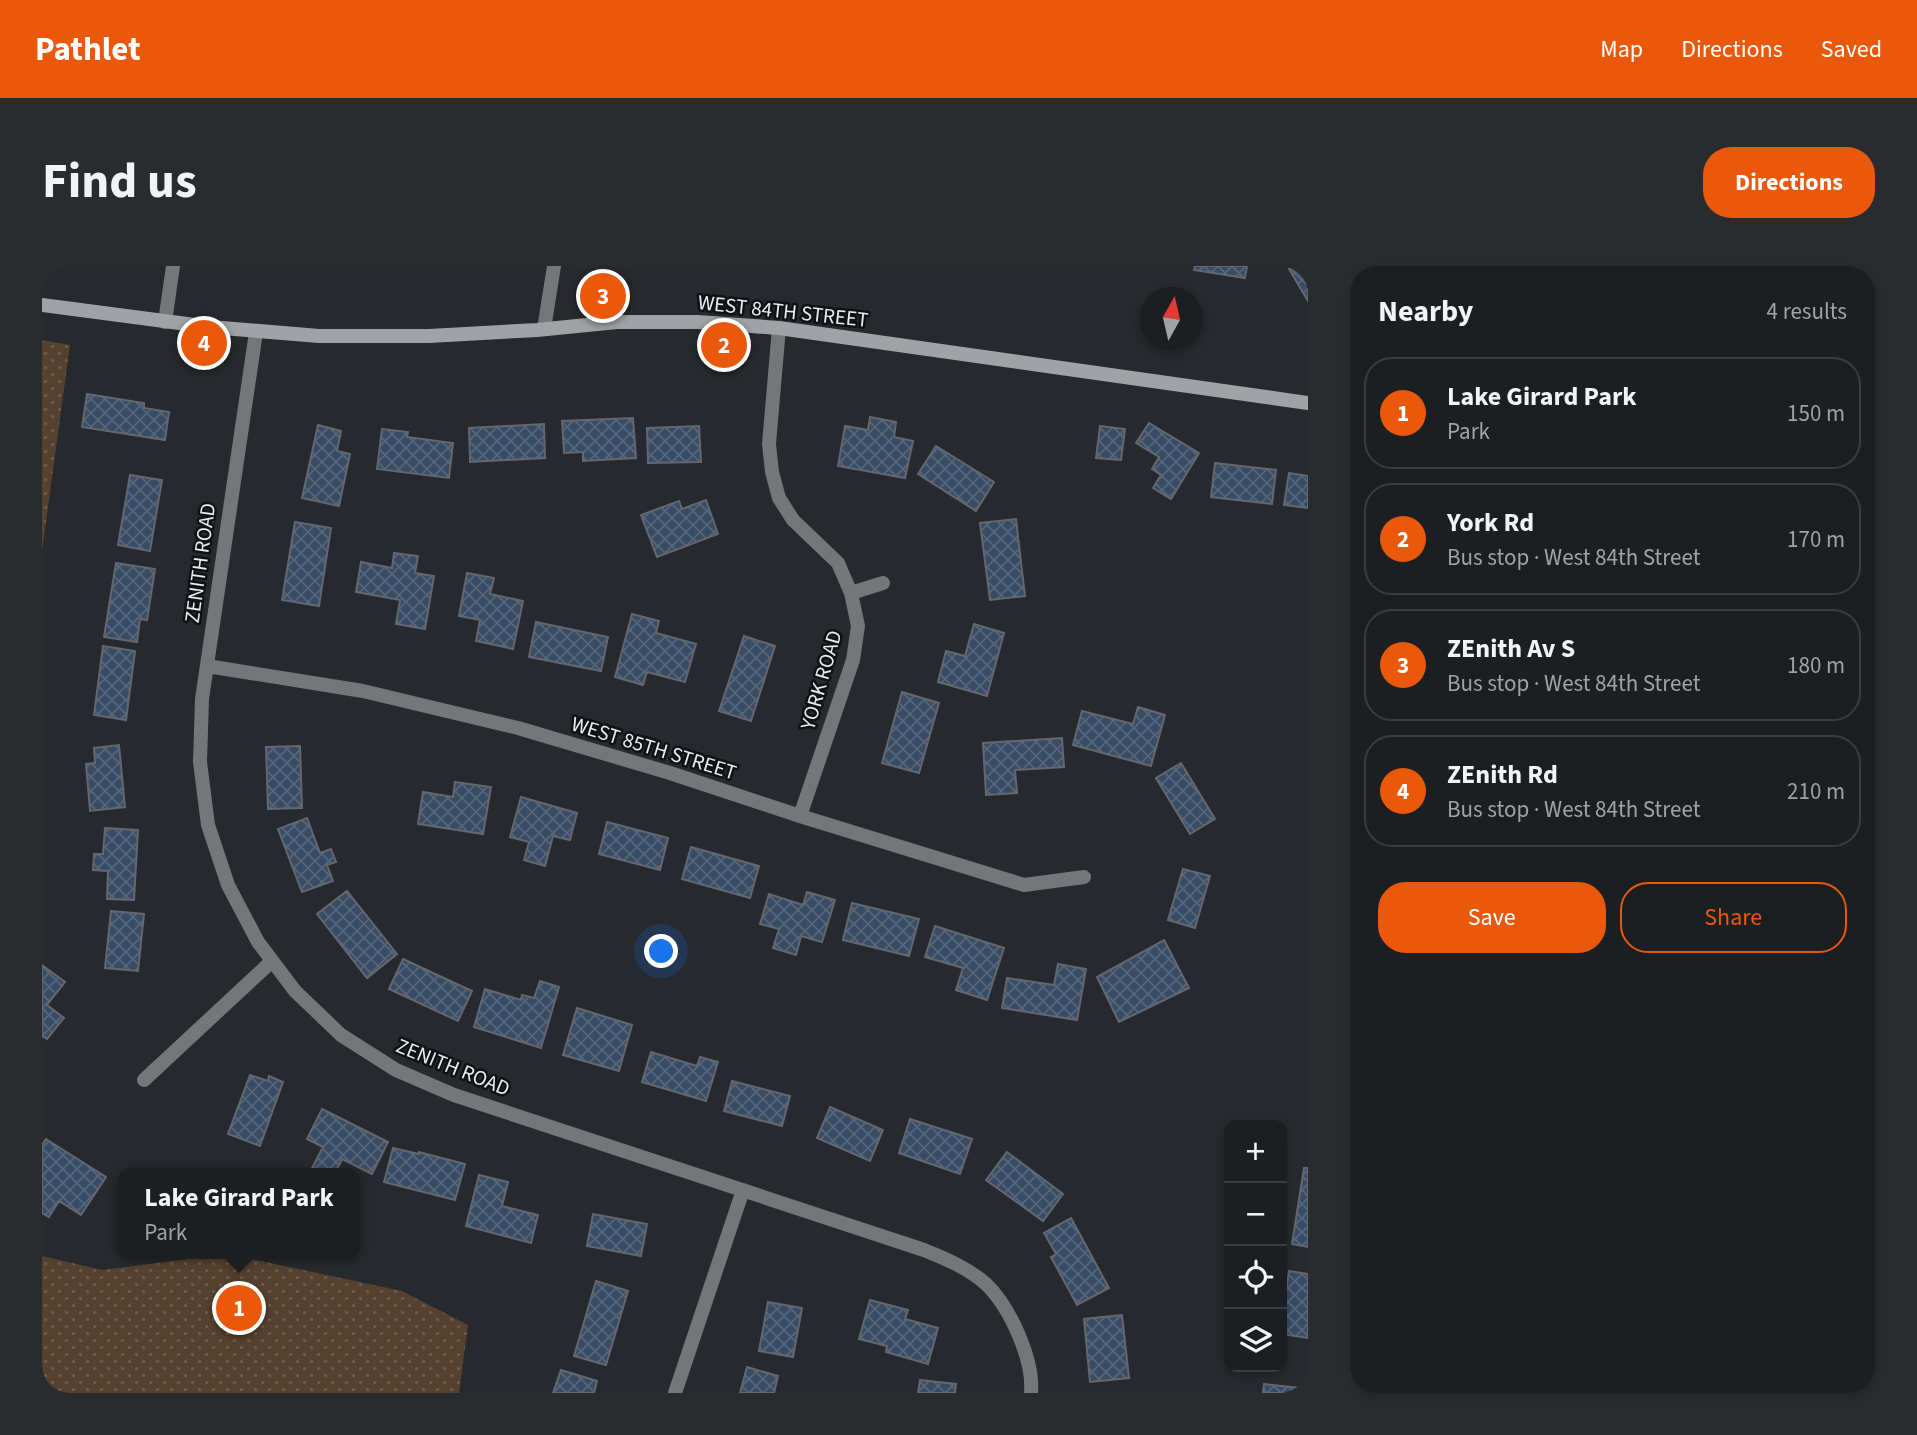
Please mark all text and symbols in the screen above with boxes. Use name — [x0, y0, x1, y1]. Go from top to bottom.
text: Pathlet — [35, 26, 141, 73]
text: Map — [1600, 32, 1643, 67]
text: Directions — [1681, 32, 1783, 67]
text: Saved — [1821, 32, 1882, 67]
text: Find us — [42, 147, 197, 217]
button: Directions — [1703, 147, 1875, 218]
pin: 3 — [580, 270, 626, 322]
street label: WEST 84TH STREET — [696, 287, 870, 335]
north arrow — [1140, 287, 1203, 350]
text: Nearby — [1378, 290, 1473, 333]
text: 4 results — [1767, 295, 1847, 328]
pin: 4 — [181, 317, 227, 369]
pin: 2 — [701, 319, 747, 371]
text: Lake Girard Park — [1447, 378, 1637, 415]
text: 1 — [1397, 397, 1409, 430]
text: 150 m — [1787, 397, 1845, 430]
text: Park — [1447, 415, 1490, 448]
street label: ZENITH ROAD — [177, 501, 223, 625]
text: York Rd — [1447, 504, 1534, 541]
text: 2 — [1397, 523, 1409, 556]
text: 170 m — [1787, 523, 1845, 556]
text: Bus stop · West 84th Street — [1447, 541, 1700, 574]
street label: YORK ROAD — [792, 627, 849, 734]
text: ZEnith Av S — [1447, 630, 1575, 667]
text: 3 — [1397, 649, 1409, 682]
text: 180 m — [1787, 649, 1845, 682]
text: Bus stop · West 84th Street — [1447, 667, 1700, 700]
street label: WEST 85TH STREET — [568, 709, 740, 787]
text: ZEnith Rd — [1447, 756, 1558, 793]
text: 4 — [1397, 775, 1409, 808]
text: 210 m — [1787, 775, 1845, 808]
text: Bus stop · West 84th Street — [1447, 793, 1700, 826]
button: Save — [1378, 882, 1606, 953]
button: Share — [1620, 882, 1847, 953]
your location — [644, 934, 678, 968]
street label: ZENITH ROAD — [391, 1030, 515, 1104]
map controls — [1224, 1120, 1287, 1372]
button: + — [1224, 1120, 1287, 1183]
popup — [118, 1168, 360, 1259]
text: Lake Girard Park — [144, 1179, 334, 1216]
button: − — [1224, 1183, 1287, 1246]
text: Park — [144, 1216, 187, 1249]
button: locate — [1224, 1246, 1287, 1309]
pin: 1 — [216, 1282, 262, 1334]
button: layers — [1224, 1309, 1287, 1372]

